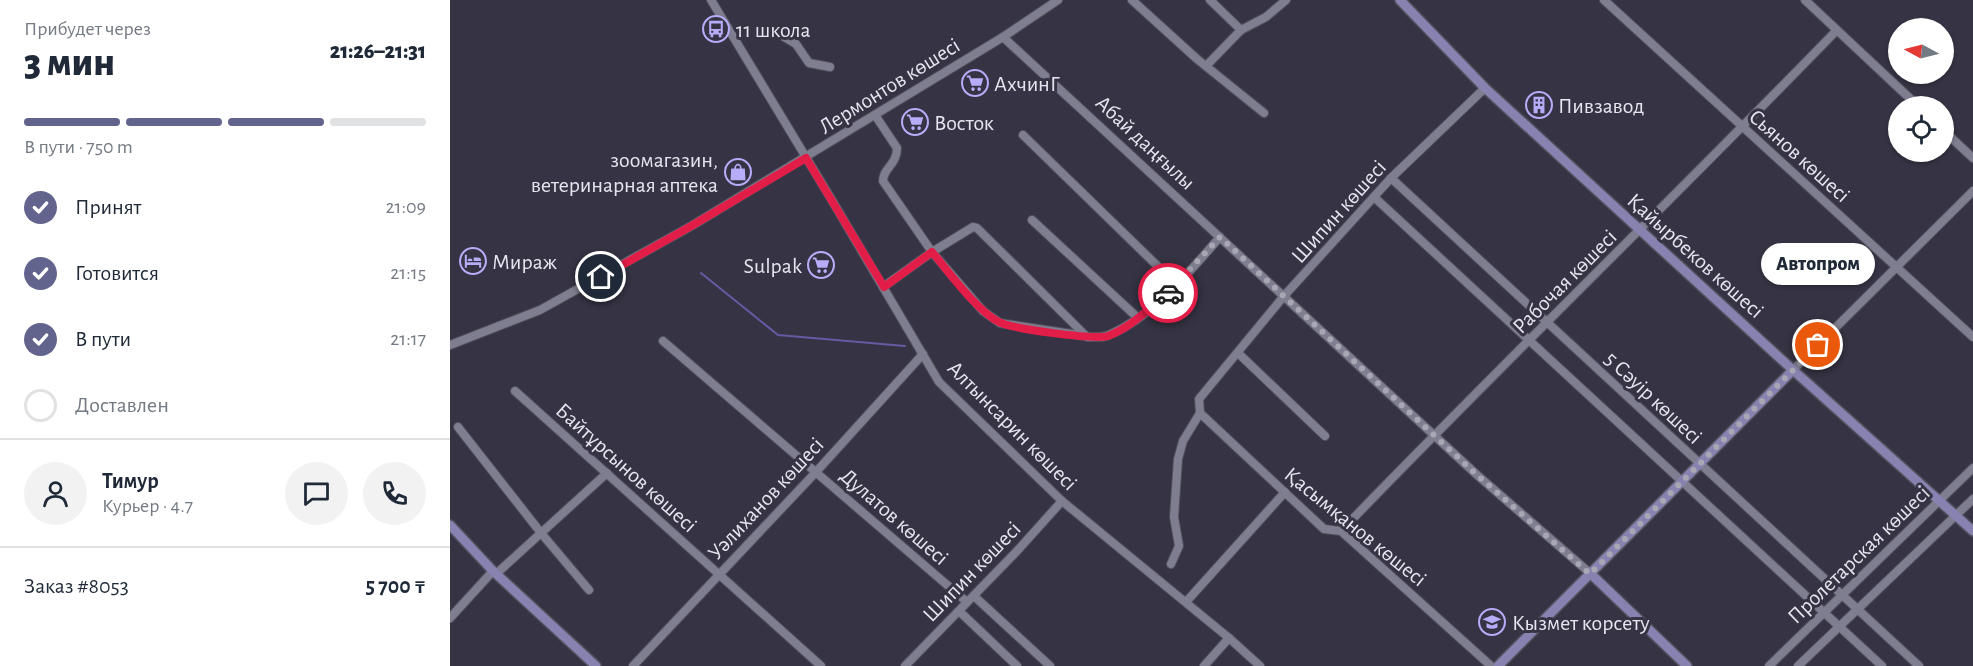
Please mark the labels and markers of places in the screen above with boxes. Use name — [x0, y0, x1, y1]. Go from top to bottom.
bus stop icon: 11 школа — [701, 14, 731, 44]
place label: 11 школа — [736, 19, 811, 41]
supermarket icon: АхчинГ — [960, 68, 990, 98]
place label: АхчинГ — [994, 73, 1060, 95]
building icon: Пивзавод — [1524, 90, 1554, 120]
place label: Пивзавод — [1558, 95, 1644, 117]
supermarket icon: Восток — [900, 107, 930, 137]
place label: Восток — [934, 112, 994, 134]
place label: зоомагазин, ветеринарная аптека — [531, 149, 718, 196]
shop icon: зоомагазин, ветеринарная аптека — [723, 157, 753, 187]
callout: Автопром — [1761, 243, 1875, 285]
hotel icon: Мираж — [458, 246, 488, 276]
supermarket icon: Sulpak — [806, 250, 836, 280]
place label: Мираж — [492, 251, 557, 273]
pin — [575, 251, 626, 302]
place label: Sulpak — [744, 255, 802, 277]
pin — [1792, 319, 1843, 370]
school or university icon: Кызмет корсету — [1477, 607, 1507, 637]
place label: Кызмет корсету — [1512, 612, 1650, 634]

